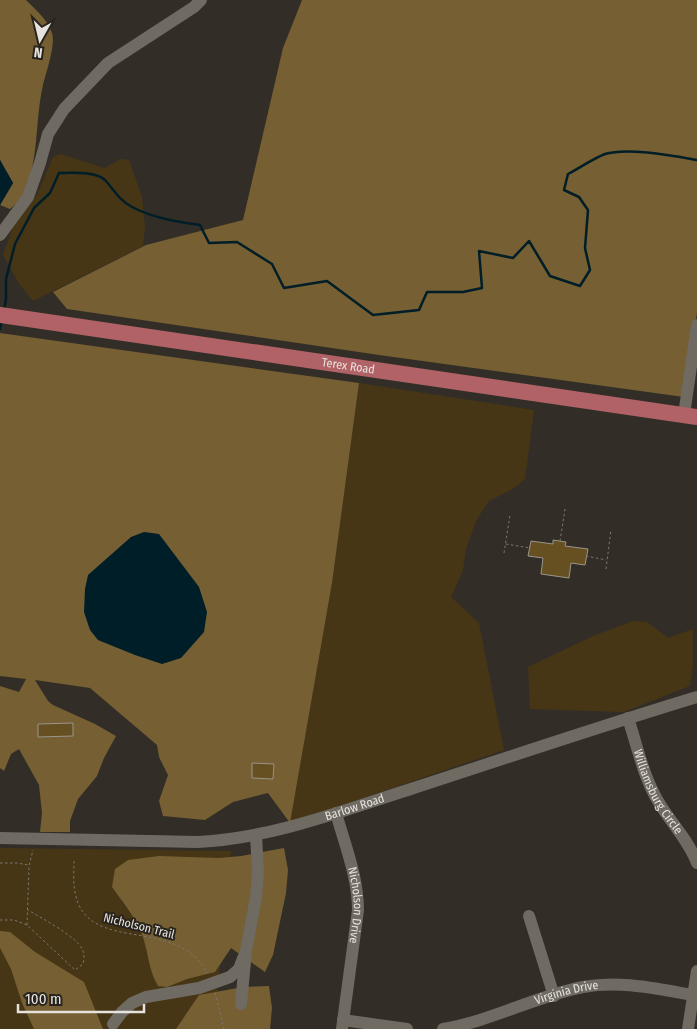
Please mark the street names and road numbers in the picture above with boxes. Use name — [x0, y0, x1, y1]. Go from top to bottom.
street label: Terex Road — [321, 355, 376, 377]
street label: Williamsburg Circle — [631, 748, 686, 837]
street label: Barlow Road — [323, 791, 386, 823]
street label: Nicholson Drive — [345, 865, 365, 945]
street label: Nicholson Trail — [102, 910, 176, 942]
street label: Virginia Drive — [533, 978, 599, 1007]

